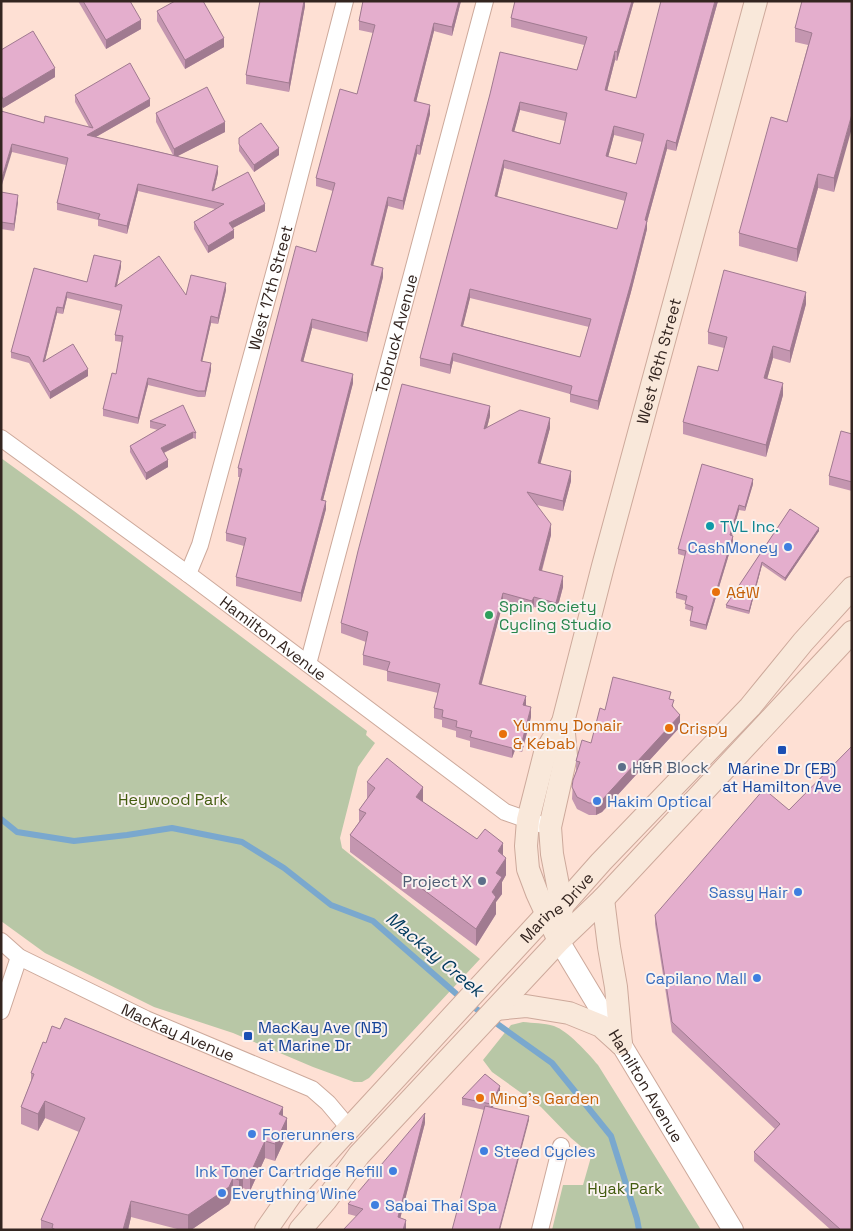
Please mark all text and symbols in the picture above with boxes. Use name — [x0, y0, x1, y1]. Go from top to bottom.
street label: West 17th Street — [243, 223, 297, 353]
street label: Tobruck Avenue — [370, 272, 422, 395]
street label: West 16th Street — [631, 296, 686, 426]
place label: TVL Inc. — [720, 516, 779, 537]
marker: TVL Inc. — [704, 520, 716, 532]
place label: CashMoney — [688, 537, 778, 558]
marker: CashMoney — [782, 541, 794, 553]
place label: A&W — [726, 582, 760, 603]
marker: A&W — [710, 586, 722, 598]
street label: Hamilton Avenue — [216, 591, 331, 685]
place label: Spin Society Cycling Studio — [499, 596, 612, 635]
marker: Spin Society Cycling Studio — [483, 609, 495, 621]
place label: Yummy Donair & Kebab — [513, 715, 622, 754]
place label: Crispy — [679, 718, 728, 739]
marker: Crispy — [663, 722, 675, 734]
marker: Yummy Donair & Kebab — [497, 728, 509, 740]
marker: Marine Dr (EB) at Hamilton Ave — [776, 744, 788, 756]
place label: H&R Block — [632, 757, 709, 778]
place label: Marine Dr (EB) at Hamilton Ave — [722, 758, 842, 797]
marker: H&R Block — [616, 761, 628, 773]
park label: Heywood Park — [118, 789, 228, 810]
place label: Hakim Optical — [607, 791, 712, 812]
marker: Hakim Optical — [591, 795, 603, 807]
street label: Marine Drive — [515, 867, 598, 947]
place label: Project X — [402, 871, 472, 892]
marker: Project X — [476, 875, 488, 887]
place label: Sassy Hair — [709, 882, 788, 903]
marker: Sassy Hair — [792, 886, 804, 898]
water label: Mackay Creek — [381, 906, 490, 1003]
place label: Capilano Mall — [645, 968, 747, 989]
marker: Capilano Mall — [751, 972, 763, 984]
street label: MacKay Avenue — [118, 998, 238, 1066]
place label: MacKay Ave (NB) at Marine Dr — [258, 1017, 388, 1056]
street label: Hamilton Avenue — [604, 1025, 688, 1146]
marker: MacKay Ave (NB) at Marine Dr — [242, 1030, 254, 1042]
place label: Ming’s Garden — [490, 1088, 599, 1109]
marker: Ming’s Garden — [474, 1092, 486, 1104]
place label: Forerunners — [262, 1124, 355, 1145]
marker: Forerunners — [246, 1128, 258, 1140]
place label: Steed Cycles — [494, 1141, 596, 1162]
marker: Steed Cycles — [478, 1145, 490, 1157]
place label: Ink Toner Cartridge Refill — [195, 1161, 383, 1182]
marker: Ink Toner Cartridge Refill — [387, 1165, 399, 1177]
park label: Hyak Park — [587, 1178, 663, 1199]
place label: Everything Wine — [232, 1183, 357, 1204]
marker: Everything Wine — [216, 1187, 228, 1199]
place label: Sabai Thai Spa — [385, 1195, 497, 1216]
marker: Sabai Thai Spa — [369, 1199, 381, 1211]

